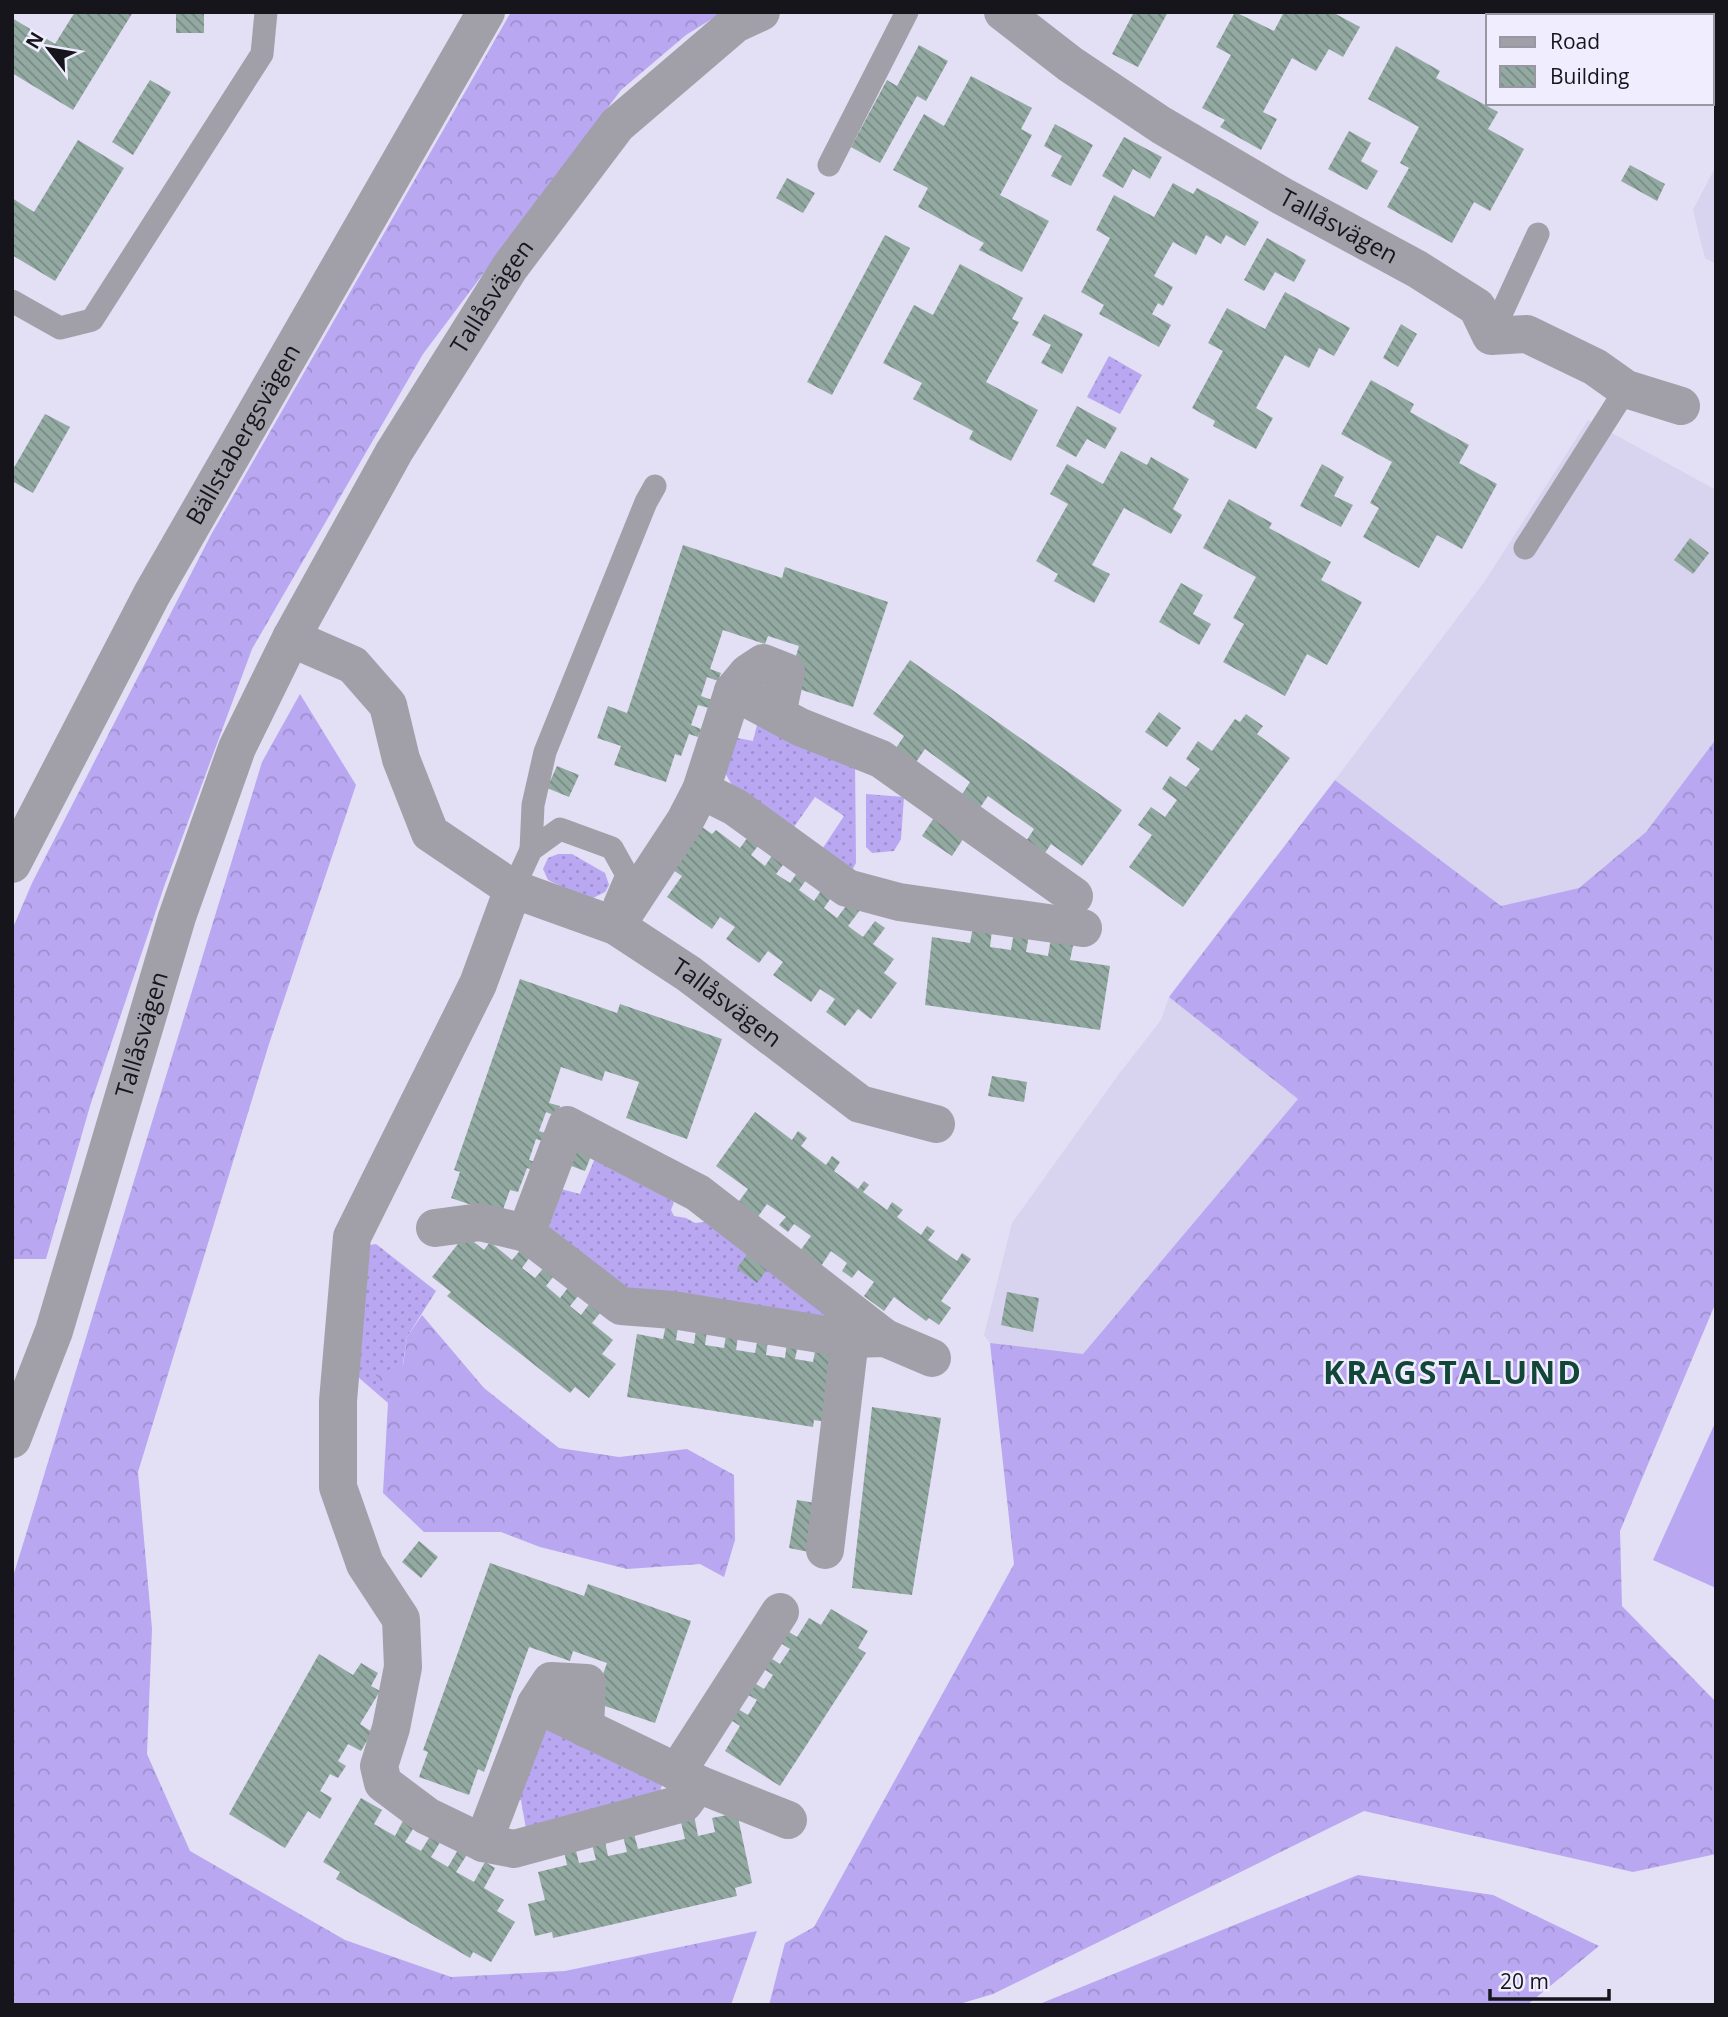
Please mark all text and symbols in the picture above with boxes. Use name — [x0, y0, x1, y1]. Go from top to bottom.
north arrow — [14, 14, 84, 84]
legend — [1486, 14, 1714, 105]
text: N — [19, 27, 50, 54]
text: Road — [1550, 27, 1600, 55]
text: Building — [1550, 62, 1629, 90]
street label: Tallåsvägen — [1274, 180, 1404, 271]
street label: Tallåsvägen — [442, 232, 540, 359]
street label: Bällstabergsvägen — [177, 337, 307, 530]
street label: Tallåsvägen — [666, 949, 789, 1054]
street label: Tallåsvägen — [106, 967, 175, 1101]
district label: KRAGSTALUND — [1323, 1350, 1583, 1393]
scale bar — [1490, 1958, 1609, 2002]
text: 20 m — [1500, 1967, 1549, 1995]

